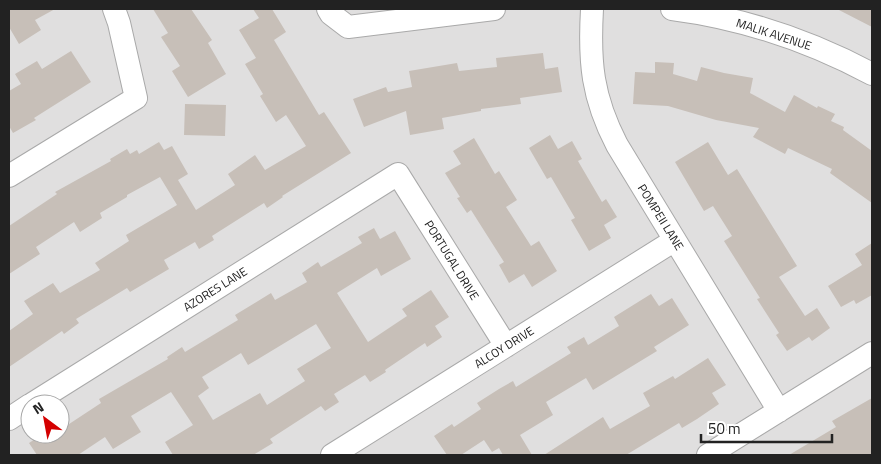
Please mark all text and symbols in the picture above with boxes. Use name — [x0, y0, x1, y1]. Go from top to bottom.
street label: MALIK AVENUE — [734, 13, 815, 55]
street label: POMPEII LANE — [633, 180, 689, 254]
street label: PORTUGAL DRIVE — [420, 216, 484, 304]
street label: AZORES LANE — [179, 262, 251, 316]
street label: ALCOY DRIVE — [470, 321, 538, 373]
north arrow — [20, 394, 70, 444]
text: N — [28, 396, 48, 419]
scale bar — [701, 412, 832, 444]
text: 50 m — [708, 417, 741, 440]

